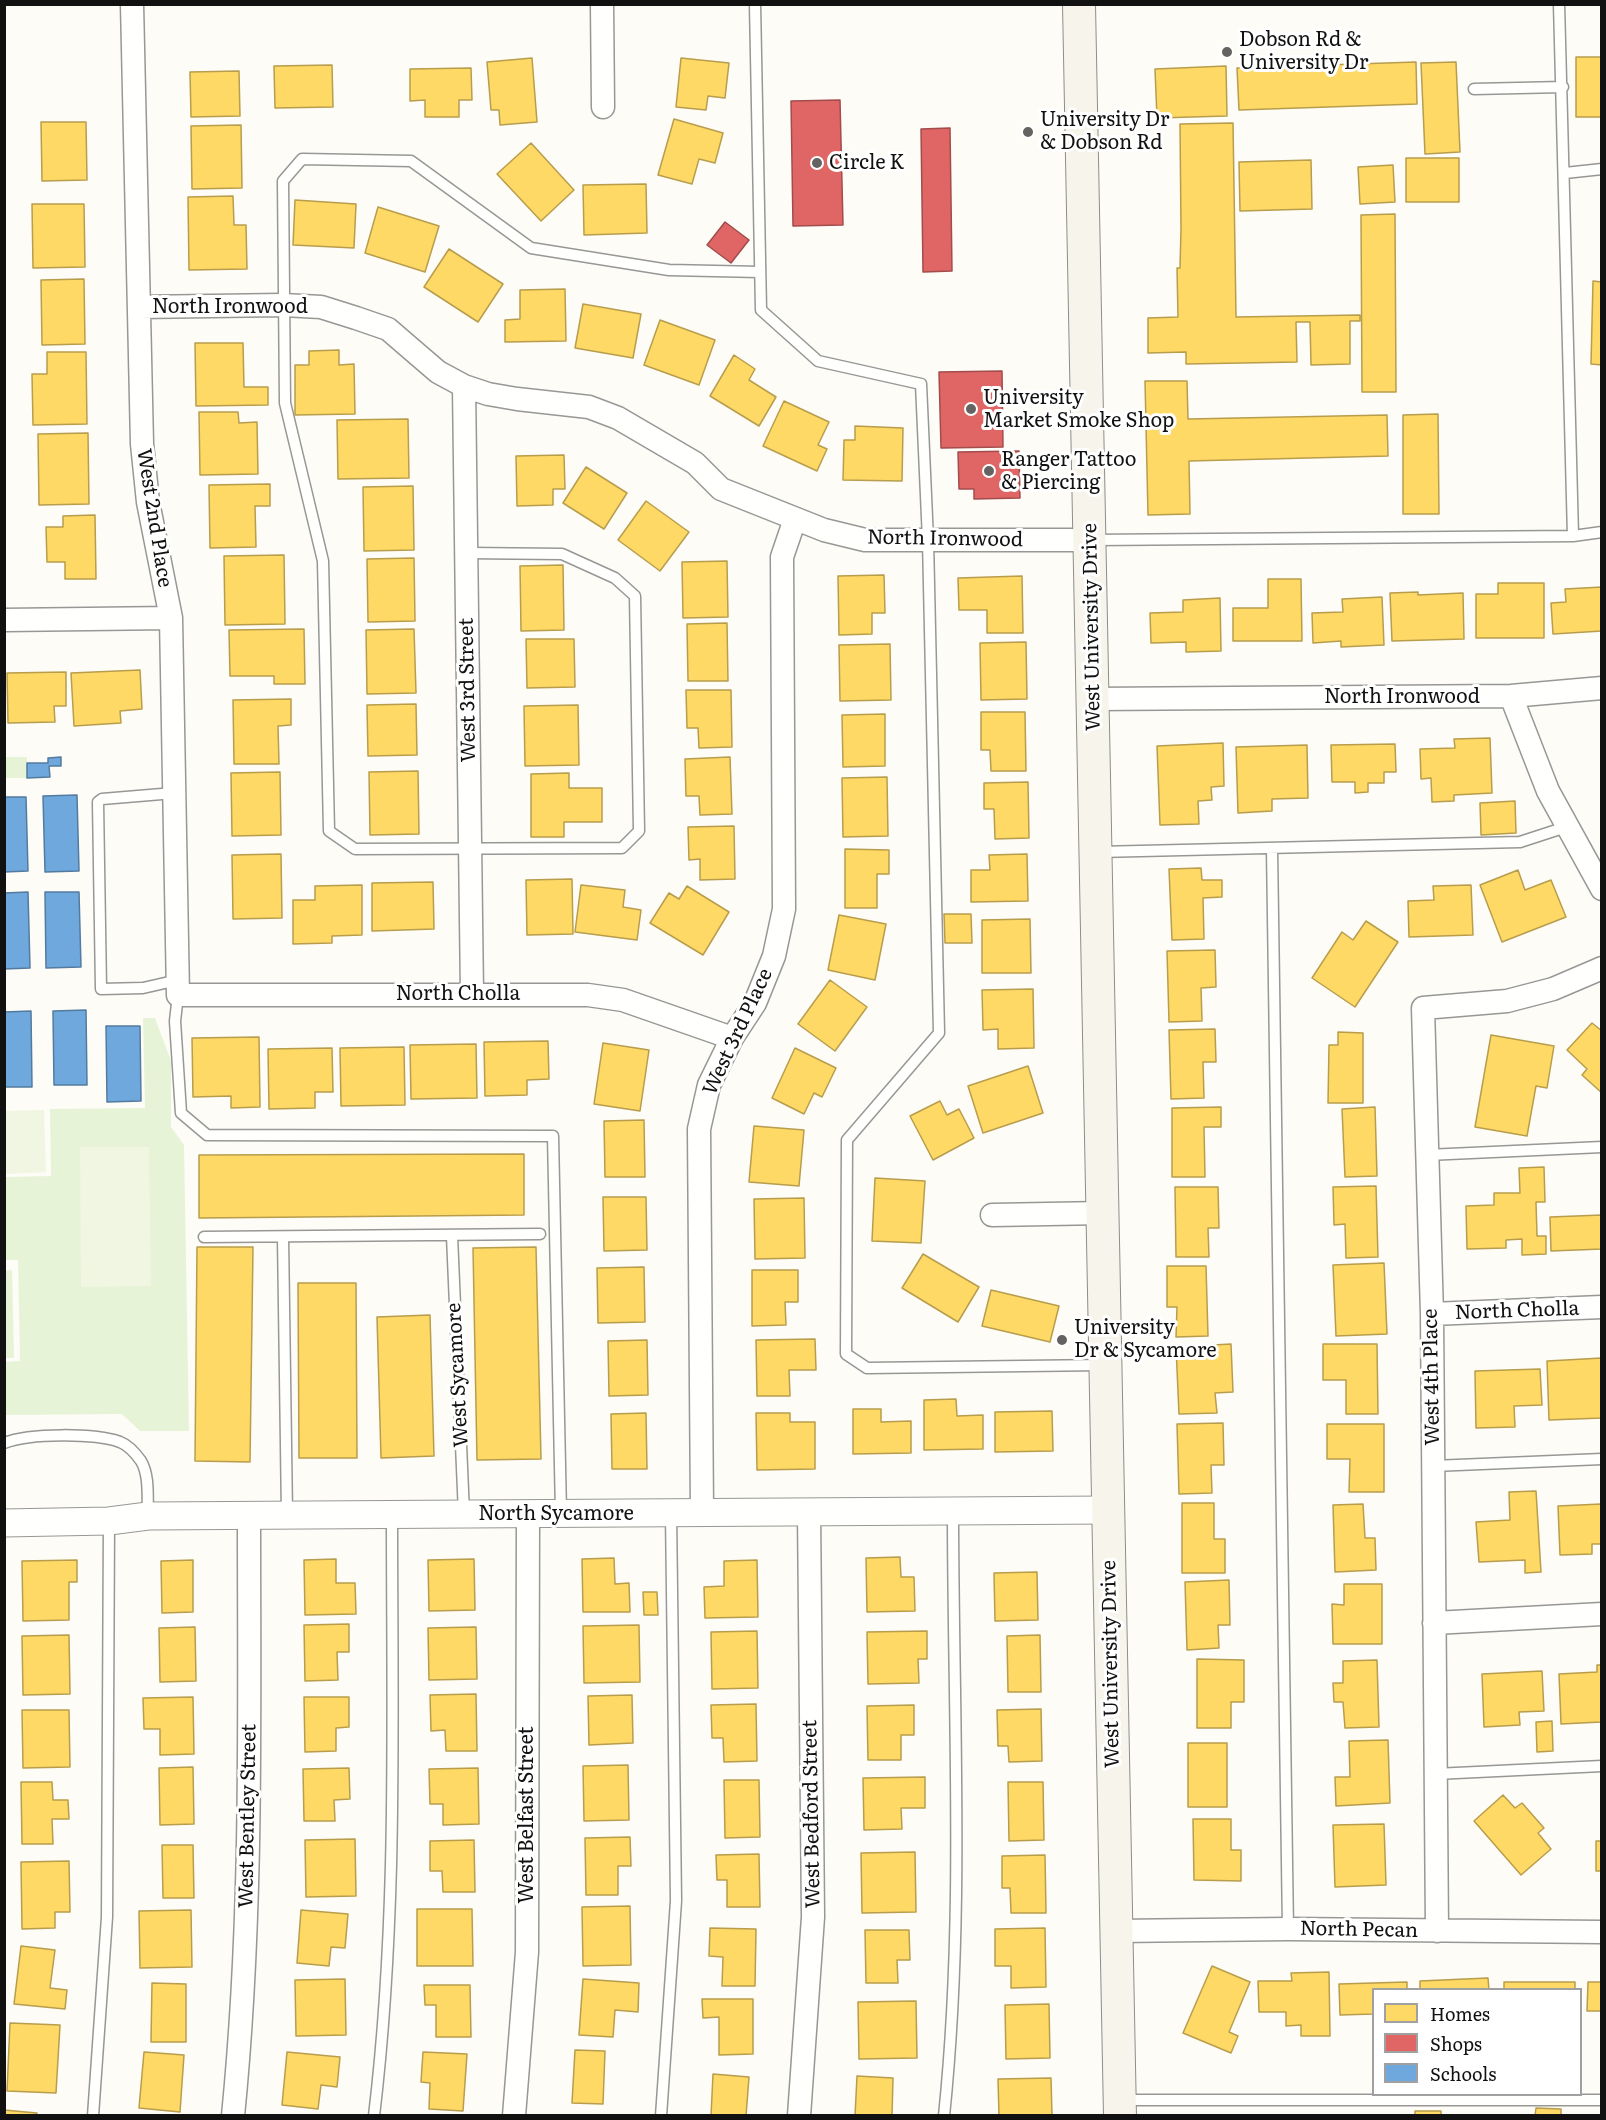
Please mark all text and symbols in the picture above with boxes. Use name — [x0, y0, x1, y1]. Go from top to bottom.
place label: Dobson Rd & University Dr — [1239, 28, 1368, 75]
marker: Dobson Rd & University Dr — [1220, 45, 1234, 59]
place label: University Dr & Dobson Rd — [1040, 108, 1169, 155]
marker: University Dr & Dobson Rd — [1021, 125, 1035, 139]
place label: Circle K — [829, 151, 905, 175]
marker: Circle K — [810, 156, 824, 170]
street label: North Ironwood — [152, 295, 308, 319]
place label: University Market Smoke Shop — [983, 386, 1174, 433]
marker: University Market Smoke Shop — [964, 402, 978, 416]
street label: West 2nd Place — [131, 447, 177, 589]
place label: Ranger Tattoo & Piercing — [1001, 448, 1136, 495]
marker: Ranger Tattoo & Piercing — [982, 464, 996, 478]
street label: West University Drive — [1078, 523, 1106, 731]
street label: North Ironwood — [867, 526, 1023, 552]
street label: West 3rd Street — [455, 618, 481, 762]
street label: North Ironwood — [1324, 685, 1480, 709]
street label: West 3rd Place — [698, 965, 778, 1099]
street label: North Cholla — [396, 982, 520, 1006]
street label: North Cholla — [1454, 1297, 1580, 1325]
street label: West Sycamore — [442, 1302, 474, 1448]
street label: West 4th Place — [1419, 1308, 1445, 1446]
place label: University Dr & Sycamore — [1074, 1316, 1217, 1363]
marker: University Dr & Sycamore — [1055, 1333, 1069, 1347]
street label: North Sycamore — [478, 1502, 634, 1526]
street label: West University Drive — [1097, 1560, 1125, 1768]
street label: West Bedford Street — [798, 1719, 826, 1909]
street label: West Bentley Street — [234, 1724, 262, 1908]
street label: West Belfast Street — [515, 1726, 539, 1904]
street label: North Pecan — [1300, 1917, 1418, 1943]
legend — [1372, 1988, 1582, 2096]
text: Homes — [1430, 2000, 1490, 2027]
text: Shops — [1430, 2030, 1482, 2057]
text: Schools — [1430, 2060, 1496, 2087]

